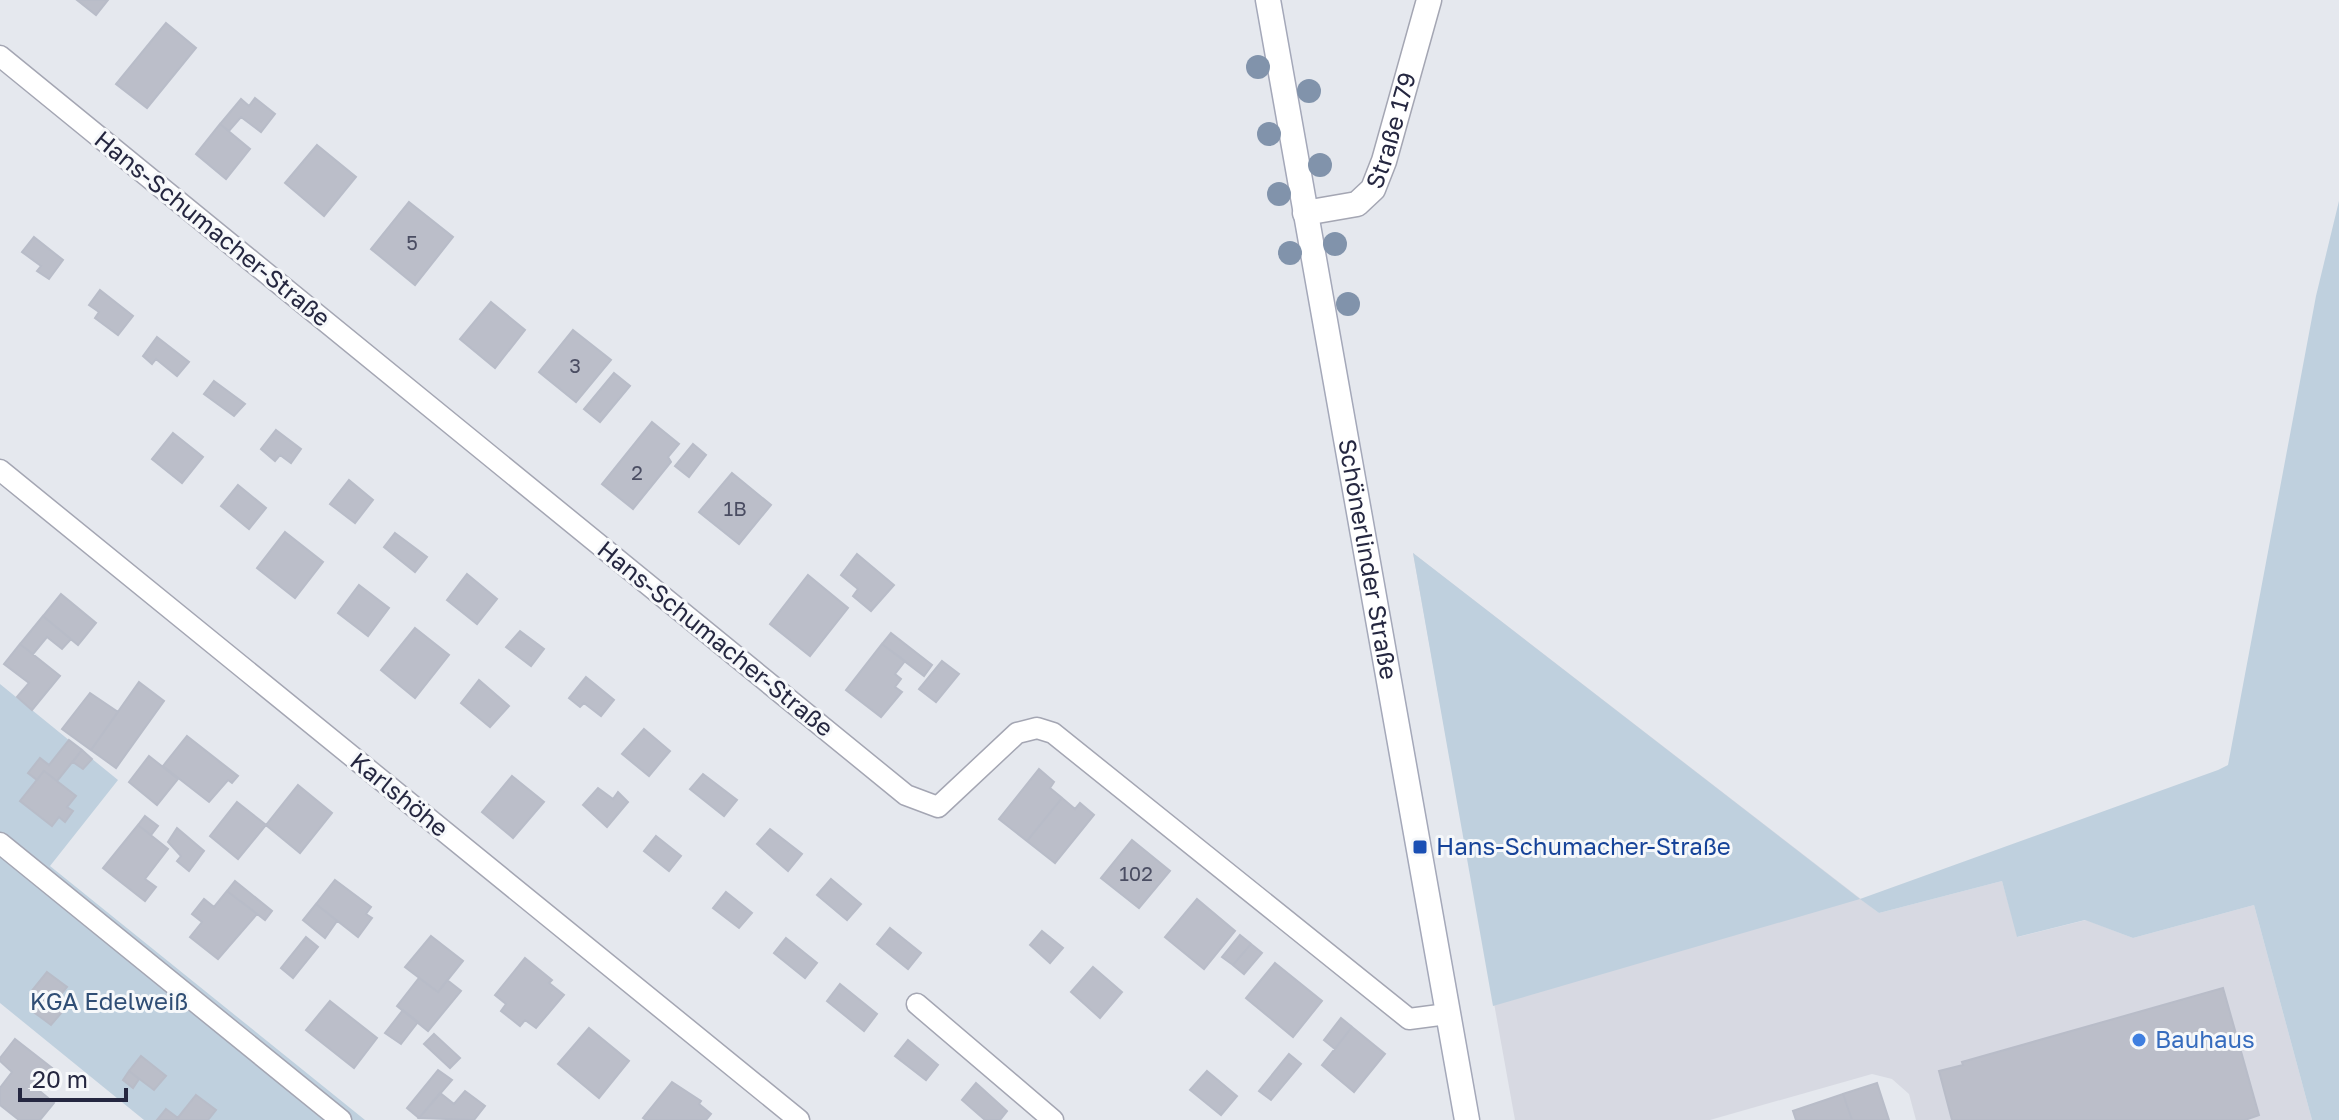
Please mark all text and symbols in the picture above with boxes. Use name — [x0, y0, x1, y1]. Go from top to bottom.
street label: Straße 179 — [1359, 69, 1421, 193]
street label: Hans-Schumacher-Straße — [89, 124, 337, 332]
house number: 5 — [406, 230, 418, 254]
house number: 3 — [569, 353, 581, 377]
street label: Schönerlinder Straße — [1333, 436, 1404, 681]
house number: 2 — [631, 460, 643, 484]
house number: 1B — [723, 496, 747, 520]
street label: Hans-Schumacher-Straße — [592, 534, 840, 742]
street label: Karlshöhe — [345, 746, 455, 842]
place label: Hans-Schumacher-Straße — [1436, 831, 1731, 860]
marker: Hans-Schumacher-Straße — [1411, 838, 1429, 856]
house number: 102 — [1119, 861, 1153, 885]
park label: KGA Edelweiß — [30, 986, 188, 1015]
place label: Bauhaus — [2155, 1024, 2255, 1053]
marker: Bauhaus — [2130, 1031, 2148, 1049]
scale bar — [20, 1052, 126, 1102]
text: 20 m — [32, 1064, 88, 1093]

